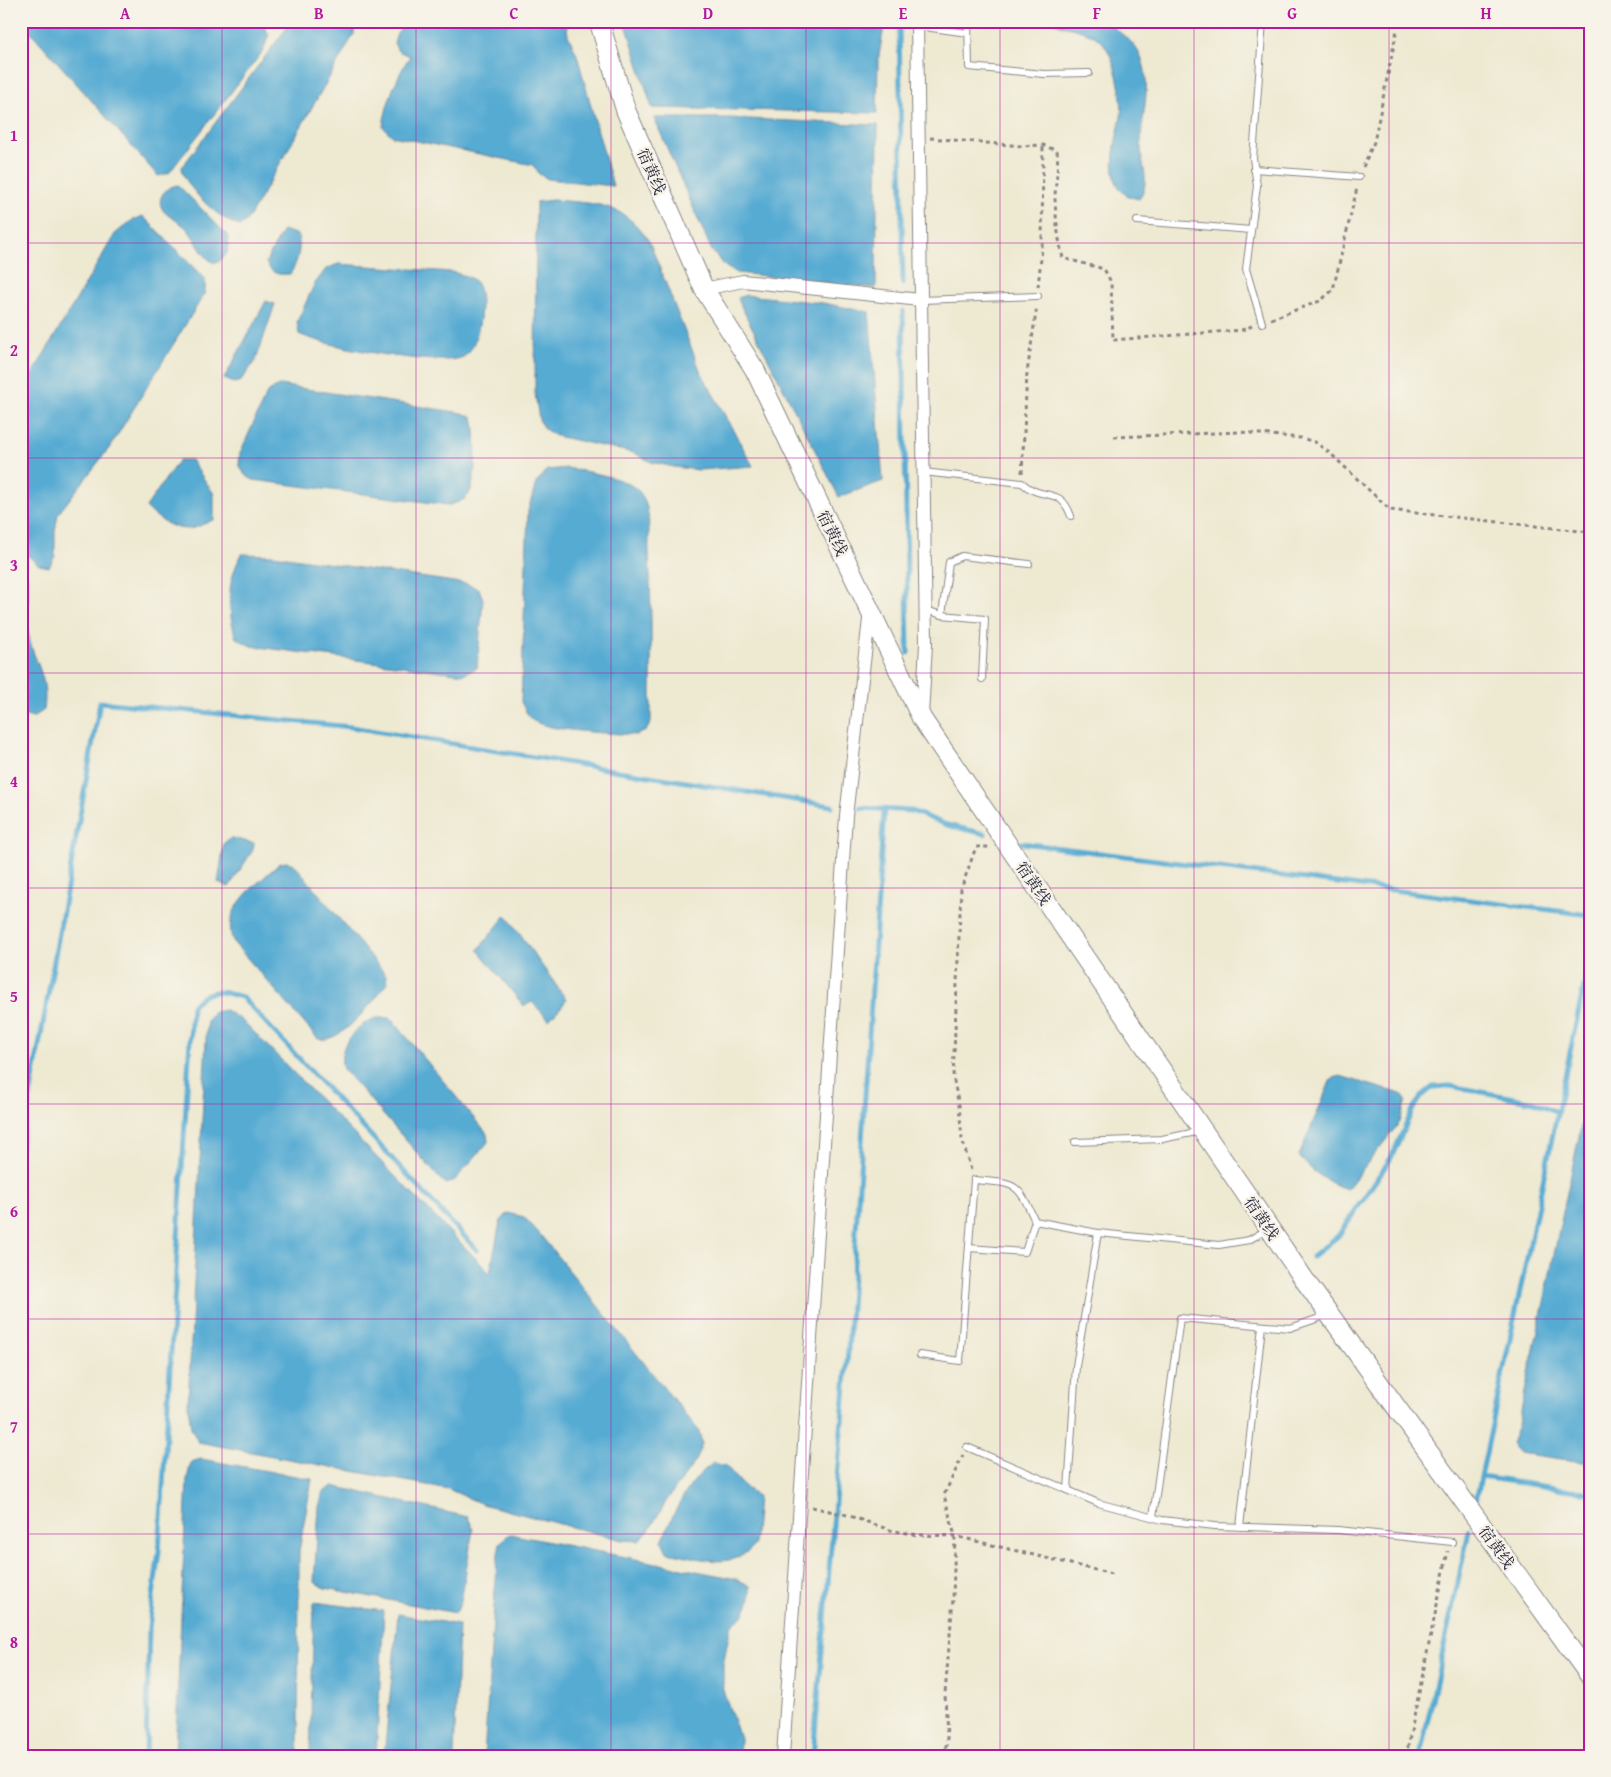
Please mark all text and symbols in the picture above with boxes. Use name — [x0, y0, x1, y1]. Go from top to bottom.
text: A — [120, 1, 131, 25]
text: B — [314, 1, 324, 25]
text: C — [509, 1, 519, 25]
text: D — [703, 1, 713, 25]
text: E — [899, 1, 908, 25]
text: F — [1093, 1, 1101, 25]
text: G — [1287, 1, 1297, 25]
text: H — [1480, 1, 1492, 25]
text: 1 — [10, 123, 18, 147]
street label: 宿黄线 — [632, 144, 672, 198]
text: 2 — [10, 338, 18, 362]
street label: 宿黄线 — [812, 506, 854, 560]
text: 3 — [10, 553, 18, 577]
text: 4 — [10, 769, 18, 793]
street label: 宿黄线 — [1011, 856, 1057, 910]
text: 5 — [10, 984, 18, 1008]
street label: 宿黄线 — [1239, 1191, 1285, 1245]
text: 6 — [10, 1199, 18, 1223]
text: 7 — [10, 1414, 18, 1438]
street label: 宿黄线 — [1473, 1521, 1521, 1573]
text: 8 — [10, 1630, 18, 1654]

